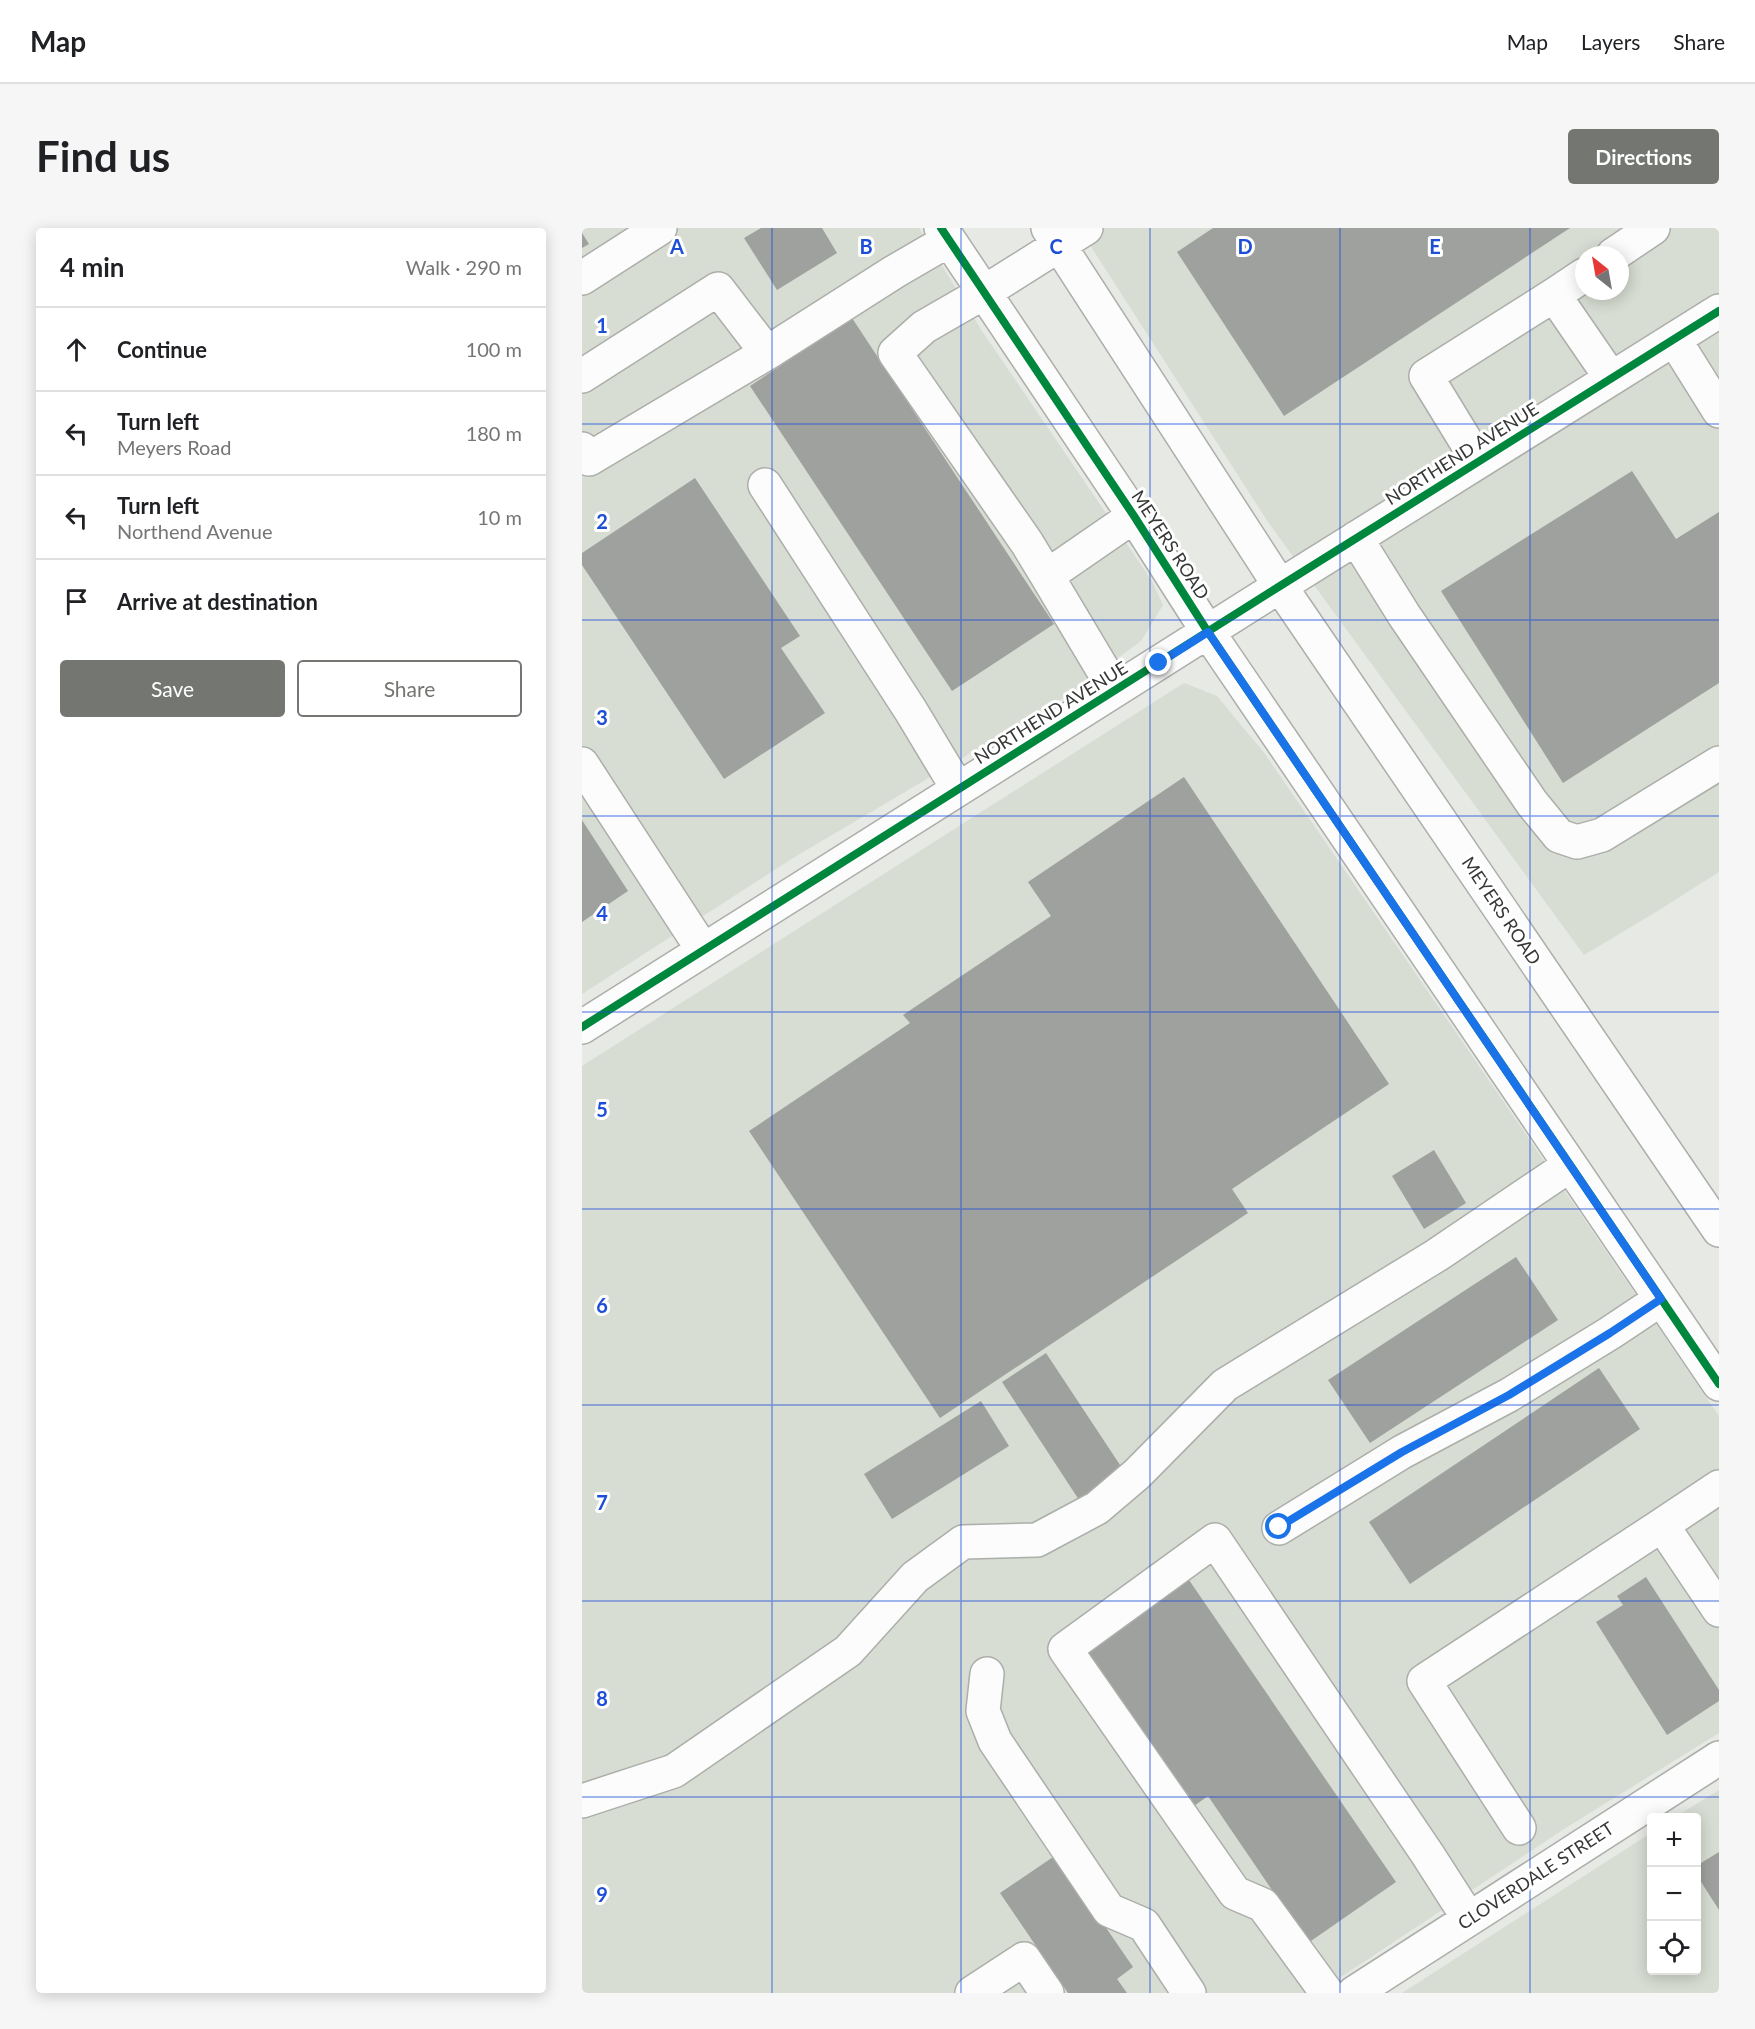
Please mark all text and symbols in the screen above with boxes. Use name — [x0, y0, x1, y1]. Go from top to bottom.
text: Map — [30, 24, 86, 58]
text: Map — [1507, 29, 1548, 54]
text: Layers — [1581, 29, 1640, 54]
text: Share — [1673, 29, 1725, 54]
button: Directions — [1568, 129, 1719, 184]
text: Find us — [36, 131, 170, 181]
text: A — [669, 234, 684, 258]
text: B — [859, 234, 873, 258]
text: C — [1049, 234, 1063, 258]
text: D — [1237, 234, 1253, 258]
text: E — [1429, 234, 1441, 258]
north arrow — [1575, 246, 1629, 300]
text: 4 min — [60, 251, 124, 283]
text: Walk · 290 m — [406, 255, 522, 279]
text: 1 — [596, 313, 608, 337]
icon: ahead — [60, 333, 93, 366]
text: Continue — [117, 336, 207, 363]
text: 100 m — [466, 337, 522, 361]
street label: NORTHEND AVENUE — [1381, 397, 1542, 509]
text: Turn left — [117, 408, 199, 435]
icon: left — [60, 417, 93, 450]
text: 180 m — [466, 421, 522, 445]
text: Meyers Road — [117, 435, 232, 459]
street label: MEYERS ROAD — [1127, 486, 1214, 603]
text: Turn left — [117, 492, 199, 519]
icon: left — [60, 501, 93, 534]
text: 10 m — [477, 505, 522, 529]
text: 2 — [596, 509, 608, 533]
text: Northend Avenue — [117, 519, 273, 543]
icon: arrive — [60, 585, 93, 618]
text: Arrive at destination — [117, 588, 318, 615]
route end — [1145, 649, 1171, 675]
street label: NORTHEND AVENUE — [970, 656, 1131, 768]
button: Save — [60, 660, 285, 717]
button: Share — [297, 660, 522, 717]
text: 3 — [596, 705, 608, 729]
street label: MEYERS ROAD — [1458, 852, 1546, 969]
text: 4 — [596, 901, 608, 925]
text: 5 — [596, 1097, 608, 1121]
text: 6 — [596, 1293, 608, 1317]
text: 7 — [596, 1490, 608, 1514]
route start — [1265, 1513, 1291, 1539]
text: 8 — [596, 1686, 608, 1710]
map controls — [1647, 1813, 1701, 1975]
button: + — [1647, 1813, 1701, 1867]
street label: CLOVERDALE STREET — [1453, 1816, 1618, 1934]
button: − — [1647, 1867, 1701, 1921]
text: 9 — [596, 1882, 608, 1906]
button: locate — [1647, 1921, 1701, 1975]

